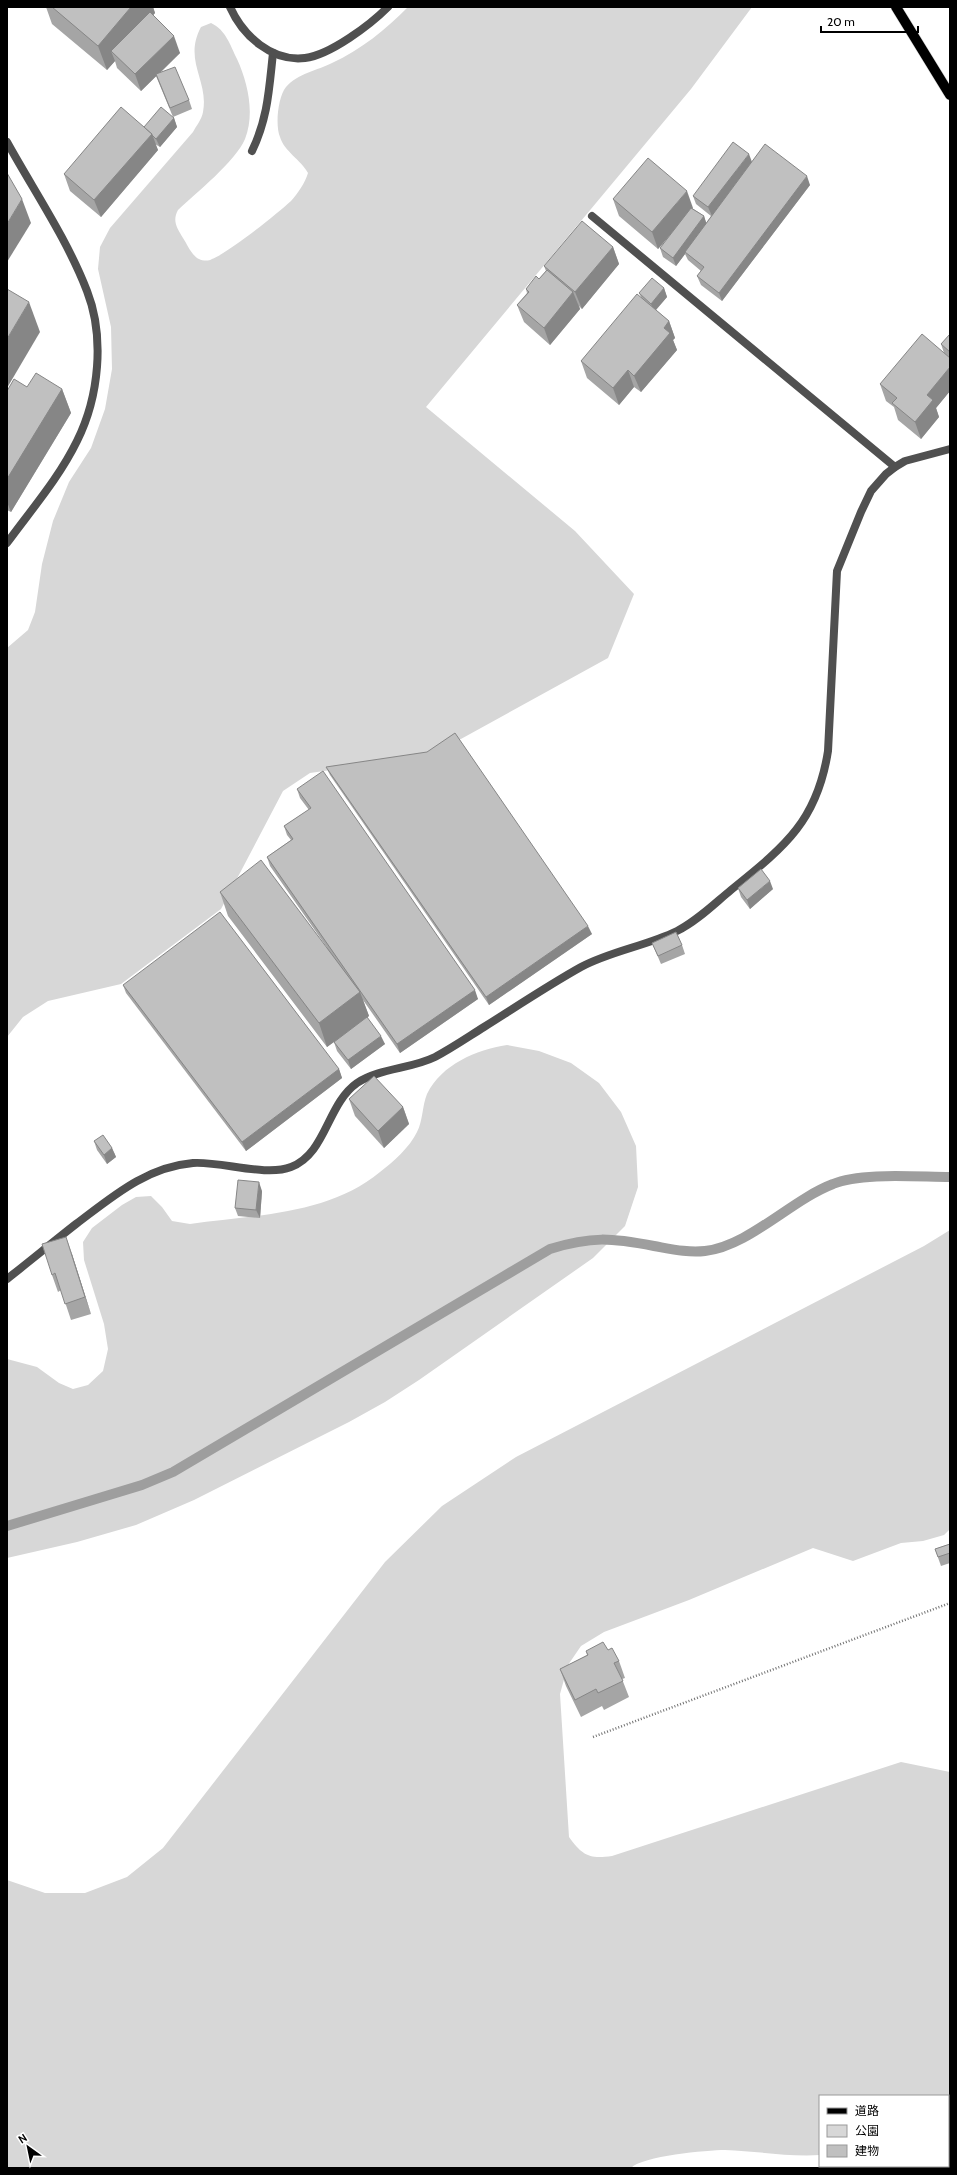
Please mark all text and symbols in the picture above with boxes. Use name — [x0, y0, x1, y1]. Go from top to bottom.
scale bar — [821, 8, 918, 34]
text: 20 m — [827, 14, 855, 29]
legend — [819, 2095, 949, 2167]
text: 道路 — [855, 2103, 879, 2118]
text: 公園 — [855, 2123, 879, 2138]
north arrow — [8, 2127, 48, 2167]
text: N — [15, 2131, 30, 2147]
text: 建物 — [855, 2143, 879, 2158]

